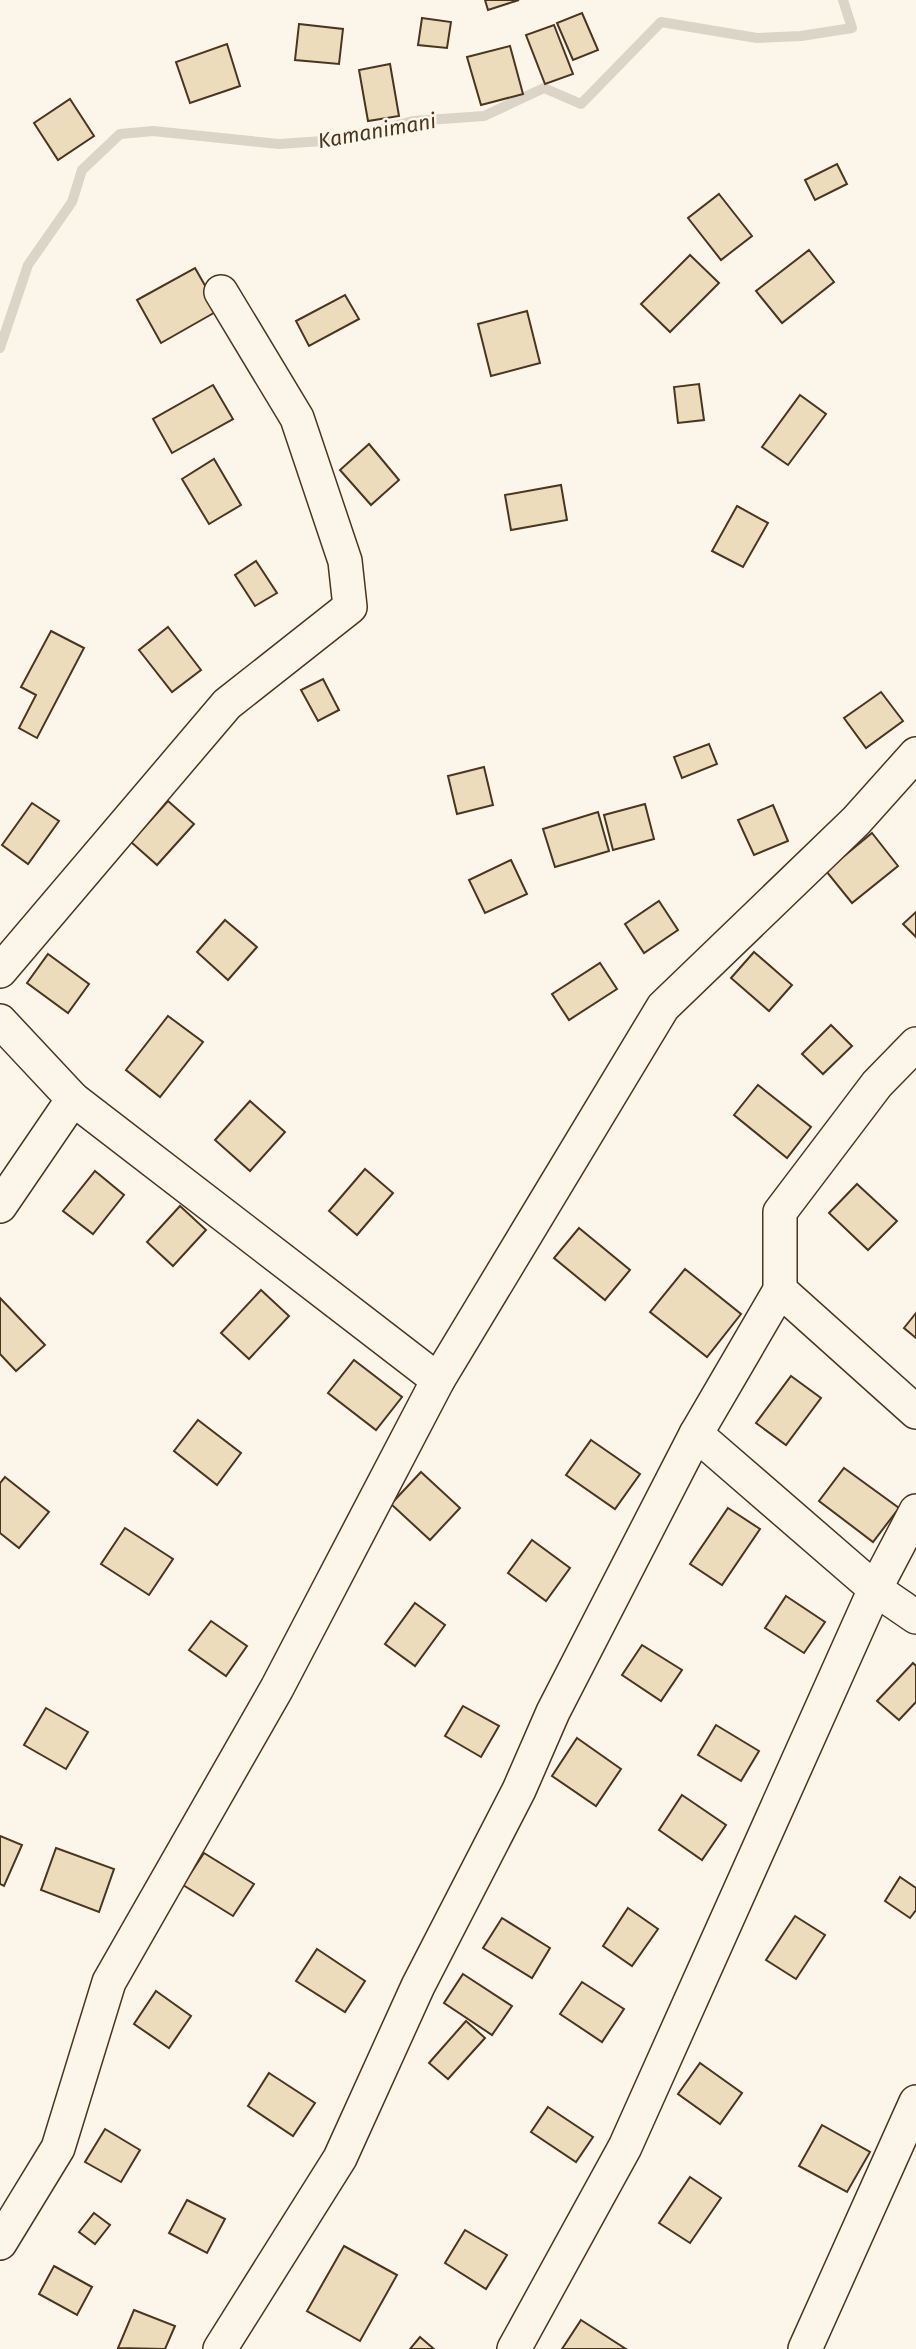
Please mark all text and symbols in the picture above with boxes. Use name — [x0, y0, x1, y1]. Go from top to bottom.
water label: Kamanimani — [316, 108, 438, 154]

